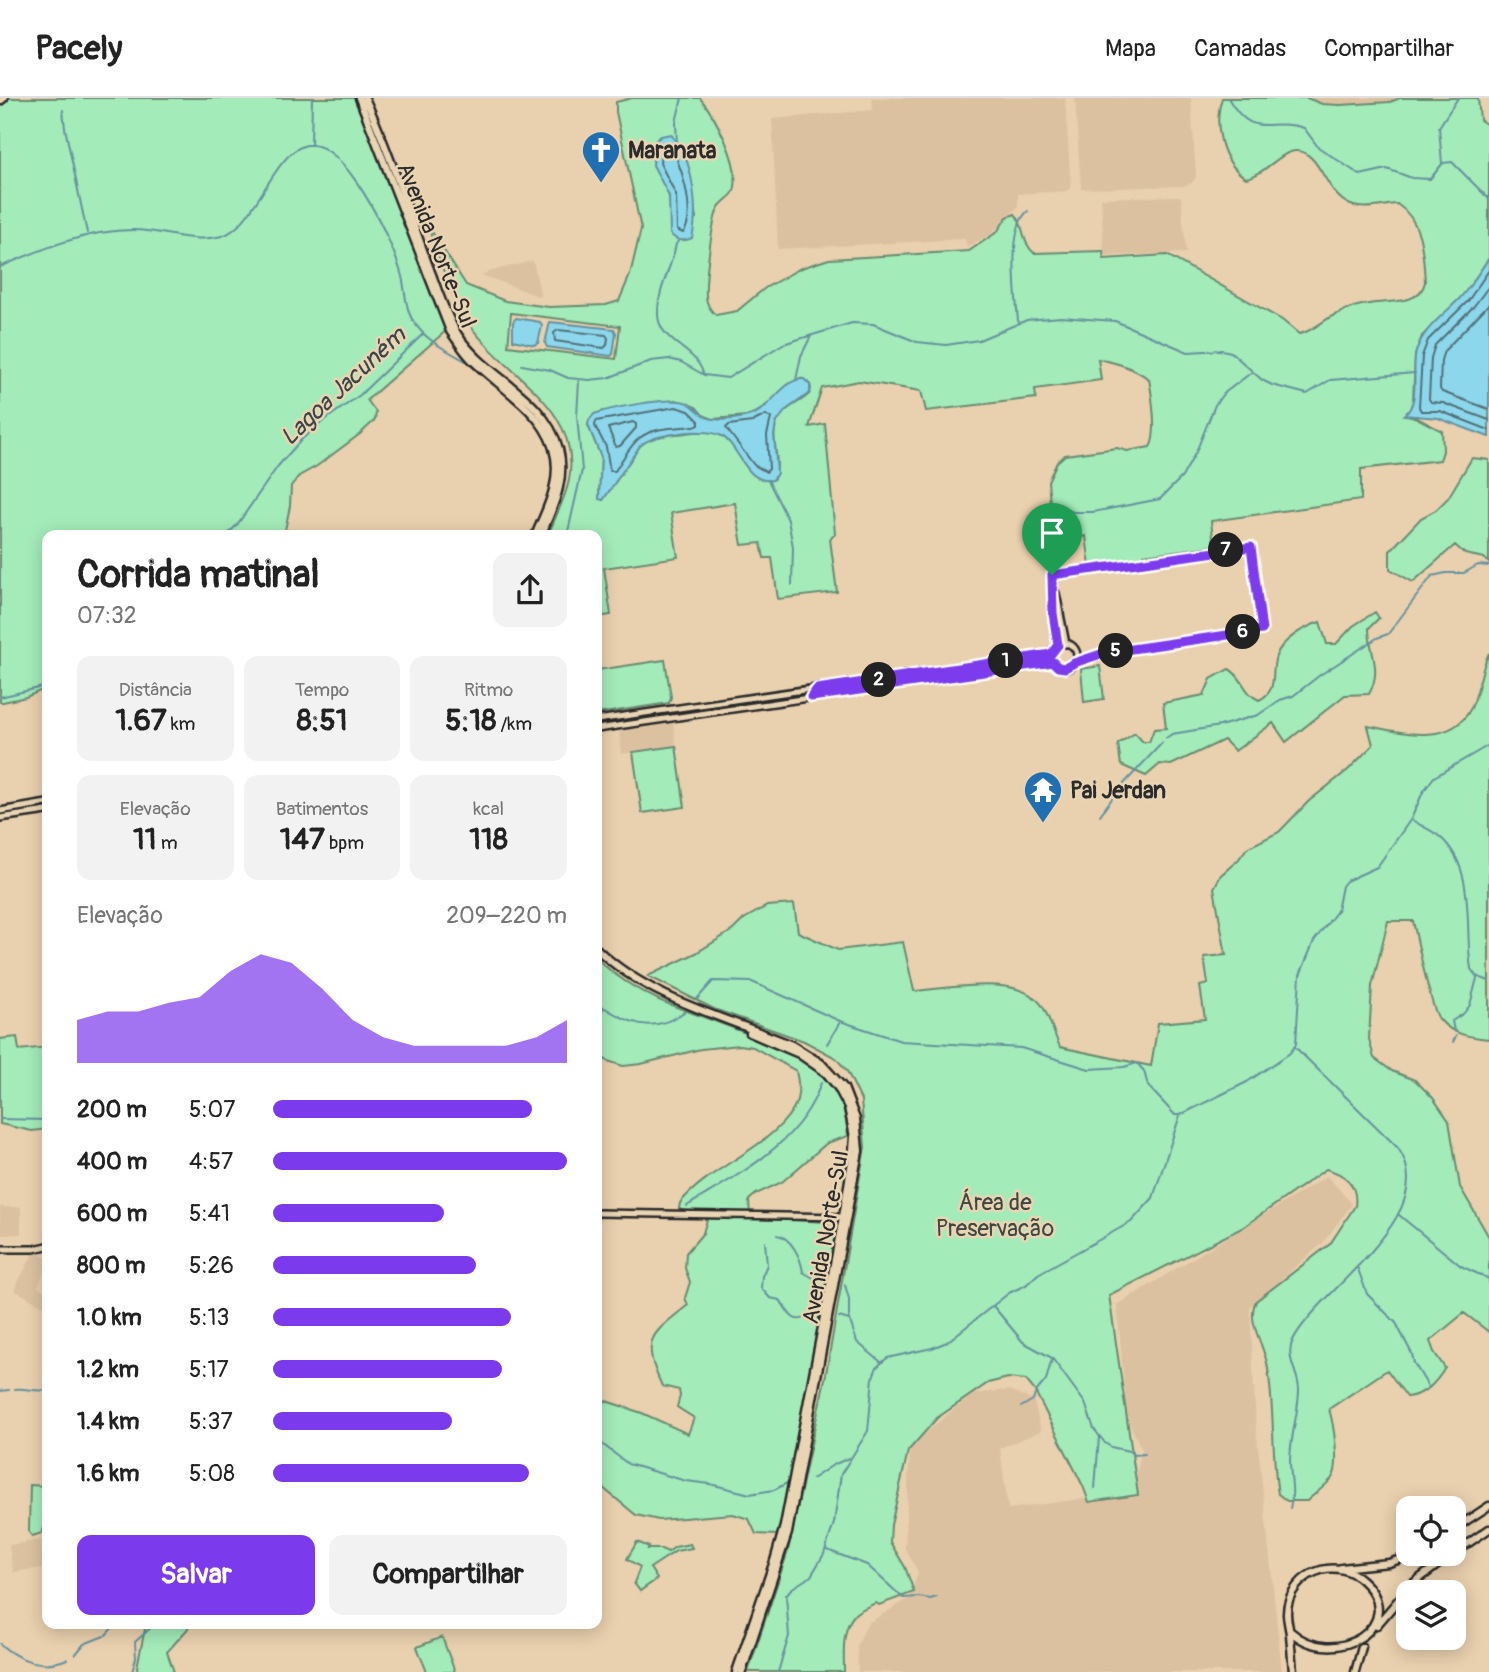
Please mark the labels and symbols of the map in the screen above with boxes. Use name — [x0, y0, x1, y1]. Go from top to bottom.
church icon: Maranata — [580, 129, 622, 184]
place label: Maranata — [628, 136, 717, 165]
street label: Avenida Norte-Sul — [390, 158, 483, 332]
water label: Lagoa Jacuném — [275, 320, 413, 452]
pin — [1022, 503, 1082, 575]
pin: 7 — [1208, 532, 1244, 568]
pin: 6 — [1226, 614, 1260, 650]
pin: 5 — [1098, 634, 1134, 668]
pin: 1 — [988, 644, 1024, 678]
pin: 2 — [862, 662, 896, 698]
temple icon: Pai Jerdan — [1022, 769, 1064, 824]
place label: Pai Jerdan — [1070, 776, 1166, 805]
street label: Avenida Norte-Sul — [796, 1148, 855, 1326]
park label: Área de Preservação — [936, 1188, 1054, 1243]

